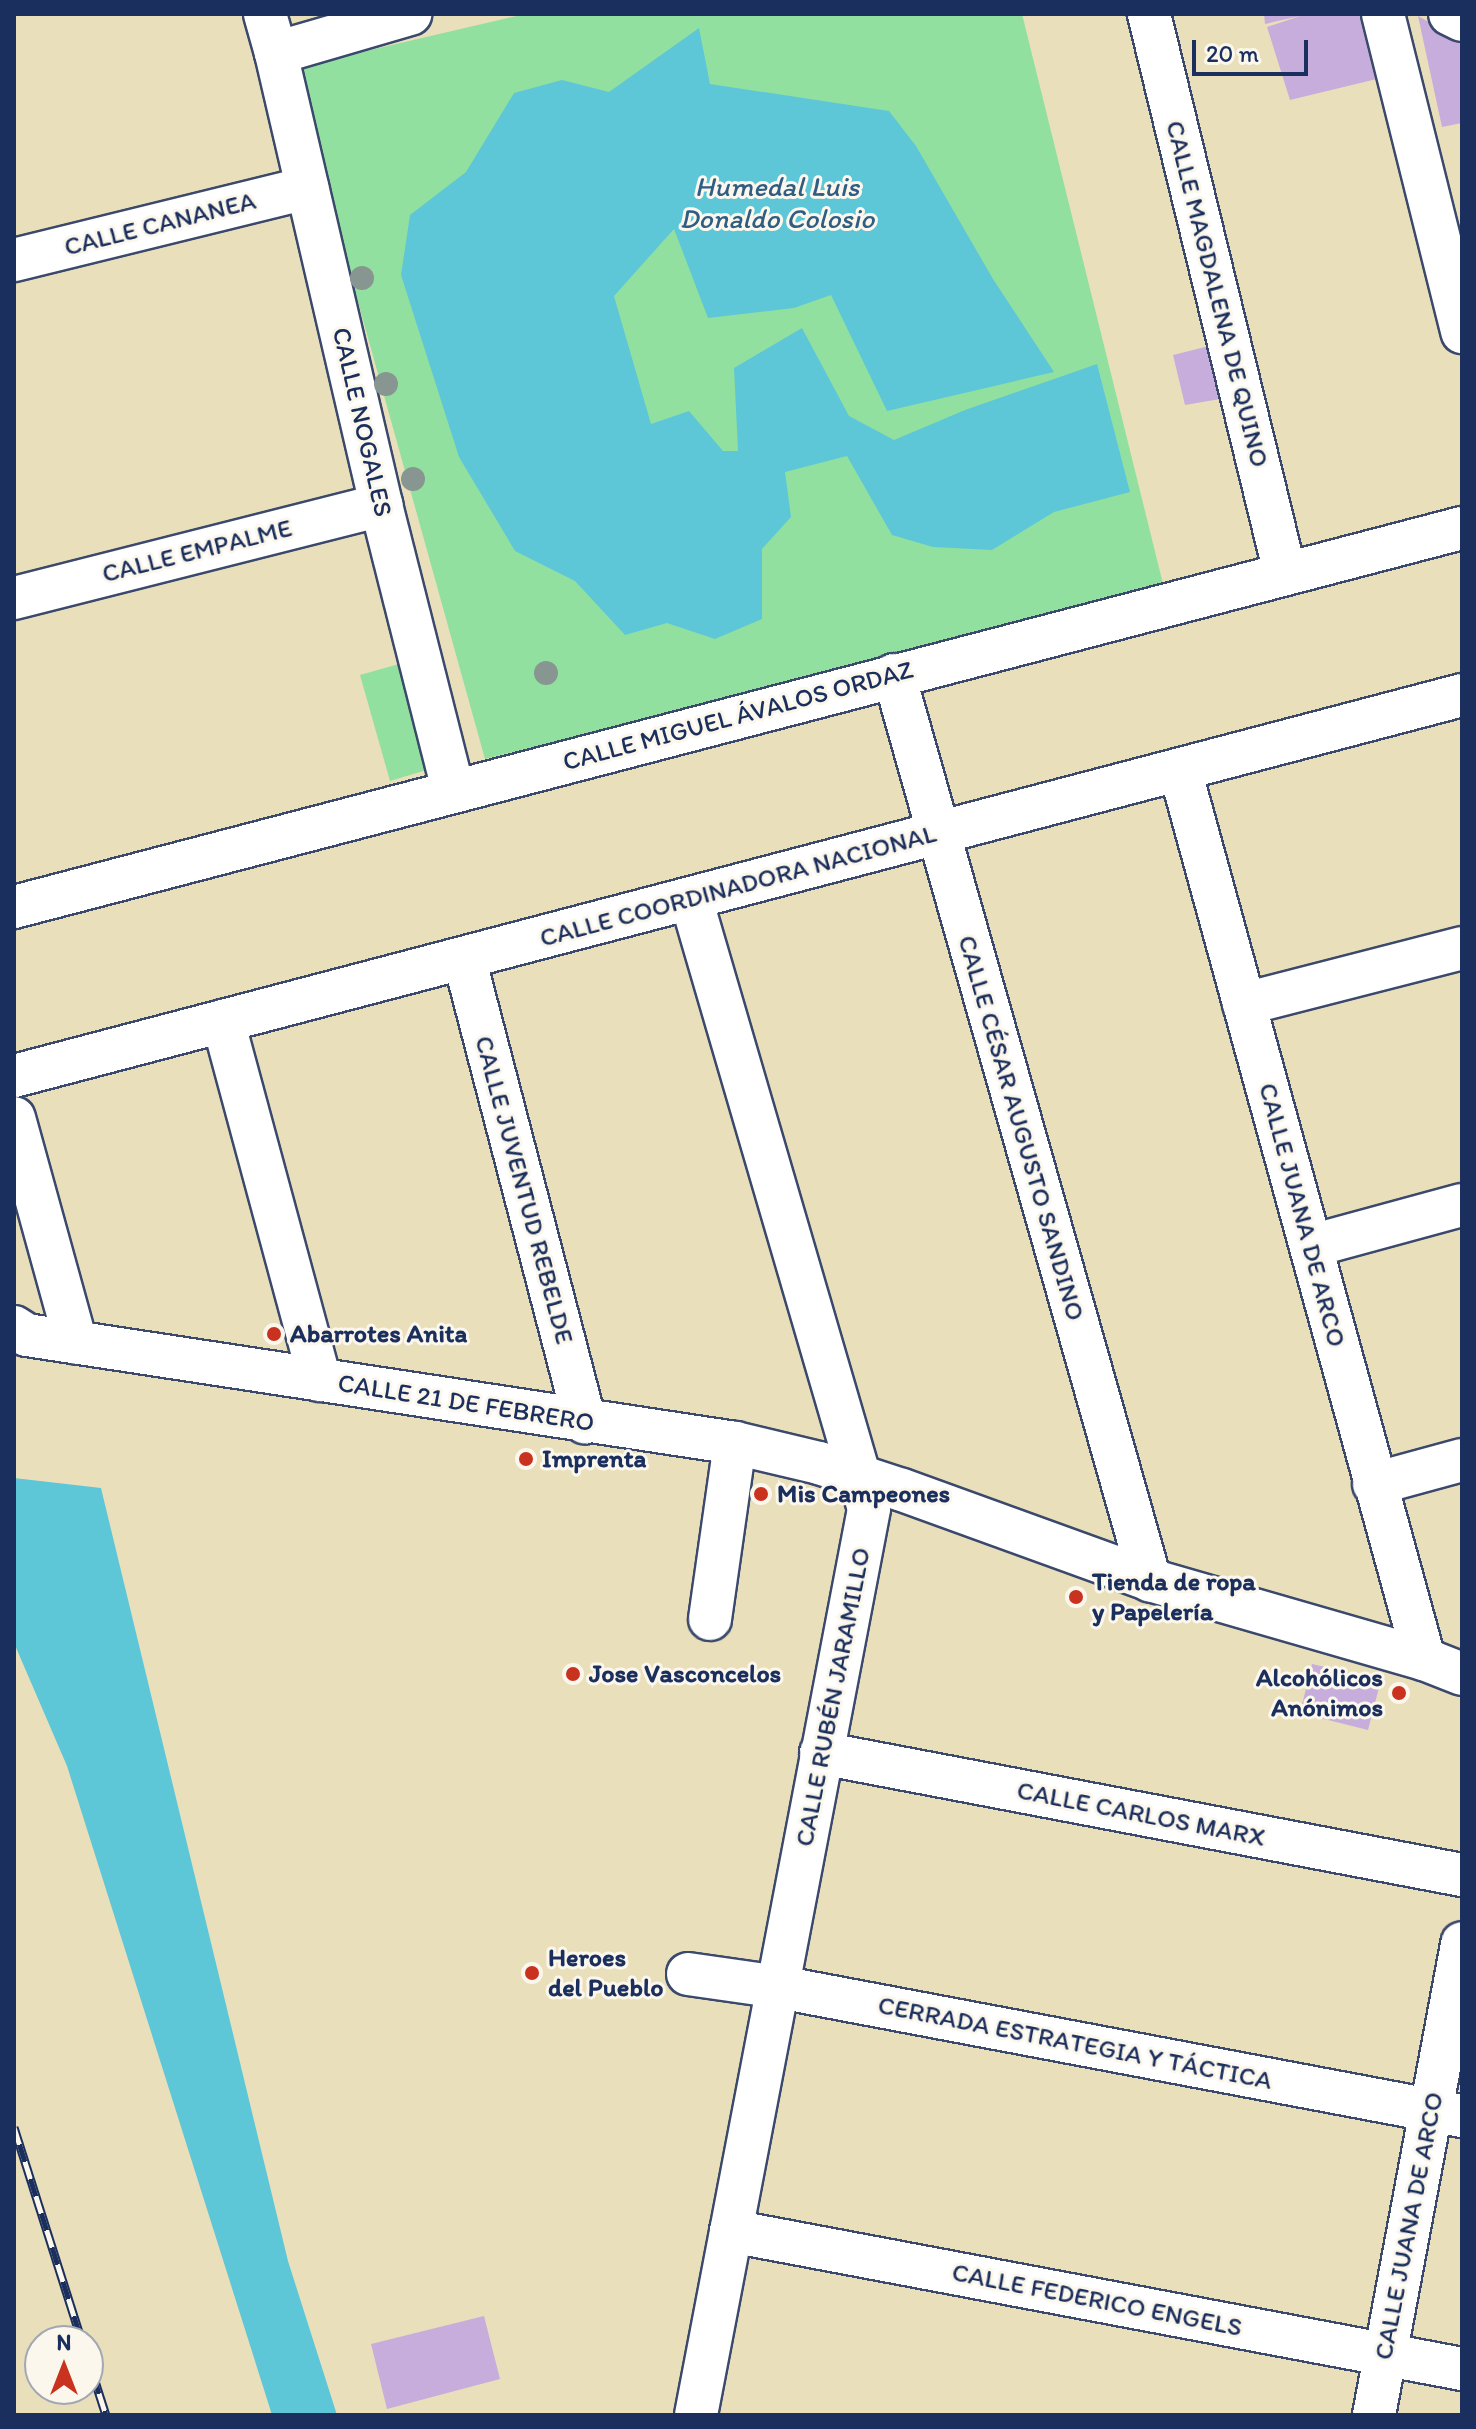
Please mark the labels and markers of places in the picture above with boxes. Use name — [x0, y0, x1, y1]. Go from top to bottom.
place label: Abarrotes Anita — [290, 1318, 467, 1350]
marker: Abarrotes Anita — [265, 1325, 283, 1343]
place label: Imprenta — [542, 1443, 646, 1475]
marker: Imprenta — [517, 1450, 535, 1468]
place label: Mis Campeones — [777, 1478, 951, 1510]
marker: Mis Campeones — [752, 1485, 770, 1503]
place label: Tienda de ropa y Papelería — [1092, 1566, 1255, 1628]
marker: Tienda de ropa y Papelería — [1067, 1588, 1085, 1606]
place label: Jose Vasconcelos — [589, 1658, 781, 1690]
place label: Alcohólicos Anónimos — [1256, 1662, 1383, 1724]
marker: Jose Vasconcelos — [564, 1665, 582, 1683]
marker: Alcohólicos Anónimos — [1390, 1684, 1408, 1702]
place label: Heroes del Pueblo — [548, 1942, 663, 2004]
marker: Heroes del Pueblo — [523, 1964, 541, 1982]

